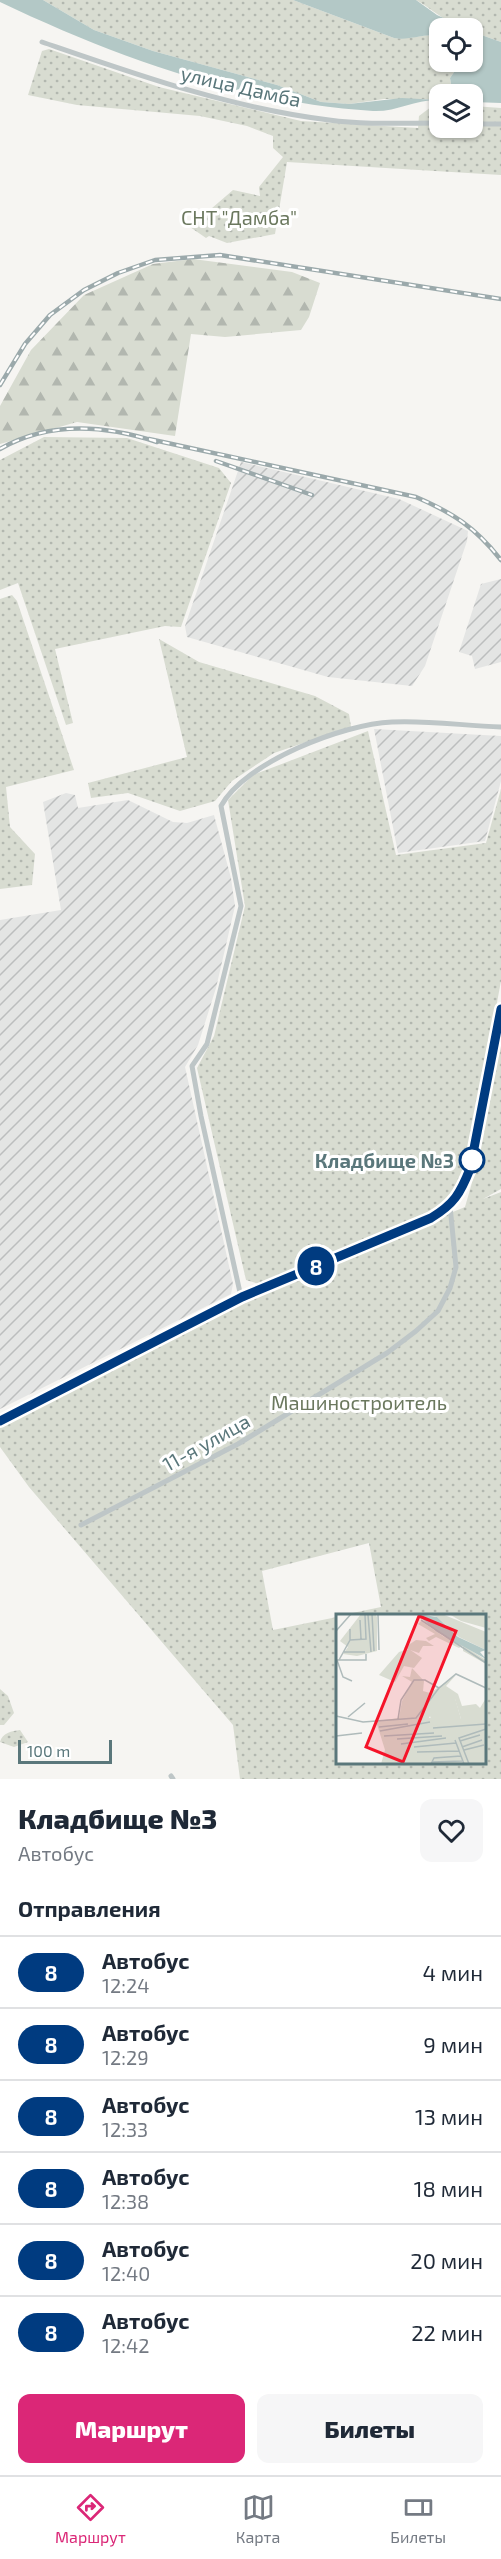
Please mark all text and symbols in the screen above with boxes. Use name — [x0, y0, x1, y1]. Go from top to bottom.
map controls — [429, 18, 483, 138]
button: locate — [429, 18, 483, 72]
street label: улица Дамба — [178, 61, 303, 112]
button: layers — [429, 84, 483, 138]
park label: СНТ "Дамба" — [181, 205, 297, 229]
marker: Кладбище №3 — [459, 1147, 485, 1173]
place label: Кладбище №3 — [315, 1148, 454, 1172]
line badge: 8 — [296, 1246, 336, 1286]
text: 8 — [309, 1254, 323, 1279]
park label: Машиностроитель — [271, 1390, 447, 1414]
street label: 11-я улица — [158, 1408, 254, 1477]
inset map — [336, 1614, 486, 1764]
scale bar — [18, 1737, 112, 1764]
text: 100 m — [27, 1741, 70, 1760]
button: heart — [420, 1799, 483, 1862]
text: Кладбище №3 — [18, 1801, 217, 1835]
text: Автобус — [18, 1841, 94, 1865]
text: Отправления — [18, 1895, 161, 1921]
text: Автобус — [102, 1947, 190, 1973]
text: 4 мин — [422, 1959, 483, 1985]
text: 8 — [44, 1960, 58, 1985]
text: 12:24 — [102, 1973, 149, 1997]
text: Автобус — [102, 2019, 190, 2045]
text: 9 мин — [423, 2031, 483, 2057]
text: 8 — [44, 2032, 58, 2057]
text: 12:29 — [102, 2045, 149, 2069]
text: Автобус — [102, 2091, 190, 2117]
text: 13 мин — [415, 2103, 483, 2129]
text: 8 — [44, 2104, 58, 2129]
text: 12:33 — [102, 2117, 148, 2141]
text: Автобус — [102, 2163, 190, 2189]
text: 18 мин — [414, 2175, 483, 2201]
text: 8 — [44, 2176, 58, 2201]
text: 12:38 — [102, 2189, 149, 2213]
text: Автобус — [102, 2235, 190, 2261]
text: 20 мин — [410, 2247, 483, 2273]
text: 8 — [44, 2248, 58, 2273]
text: 12:40 — [102, 2261, 150, 2285]
text: Автобус — [102, 2307, 190, 2333]
text: 22 мин — [411, 2319, 483, 2345]
text: 8 — [44, 2320, 58, 2345]
text: 12:42 — [102, 2333, 149, 2357]
button: Маршрут — [18, 2394, 245, 2463]
button: Билеты — [257, 2394, 483, 2463]
tab: Маршрут — [55, 2491, 126, 2546]
tab: Карта — [236, 2491, 280, 2546]
tab: Билеты — [390, 2491, 446, 2546]

